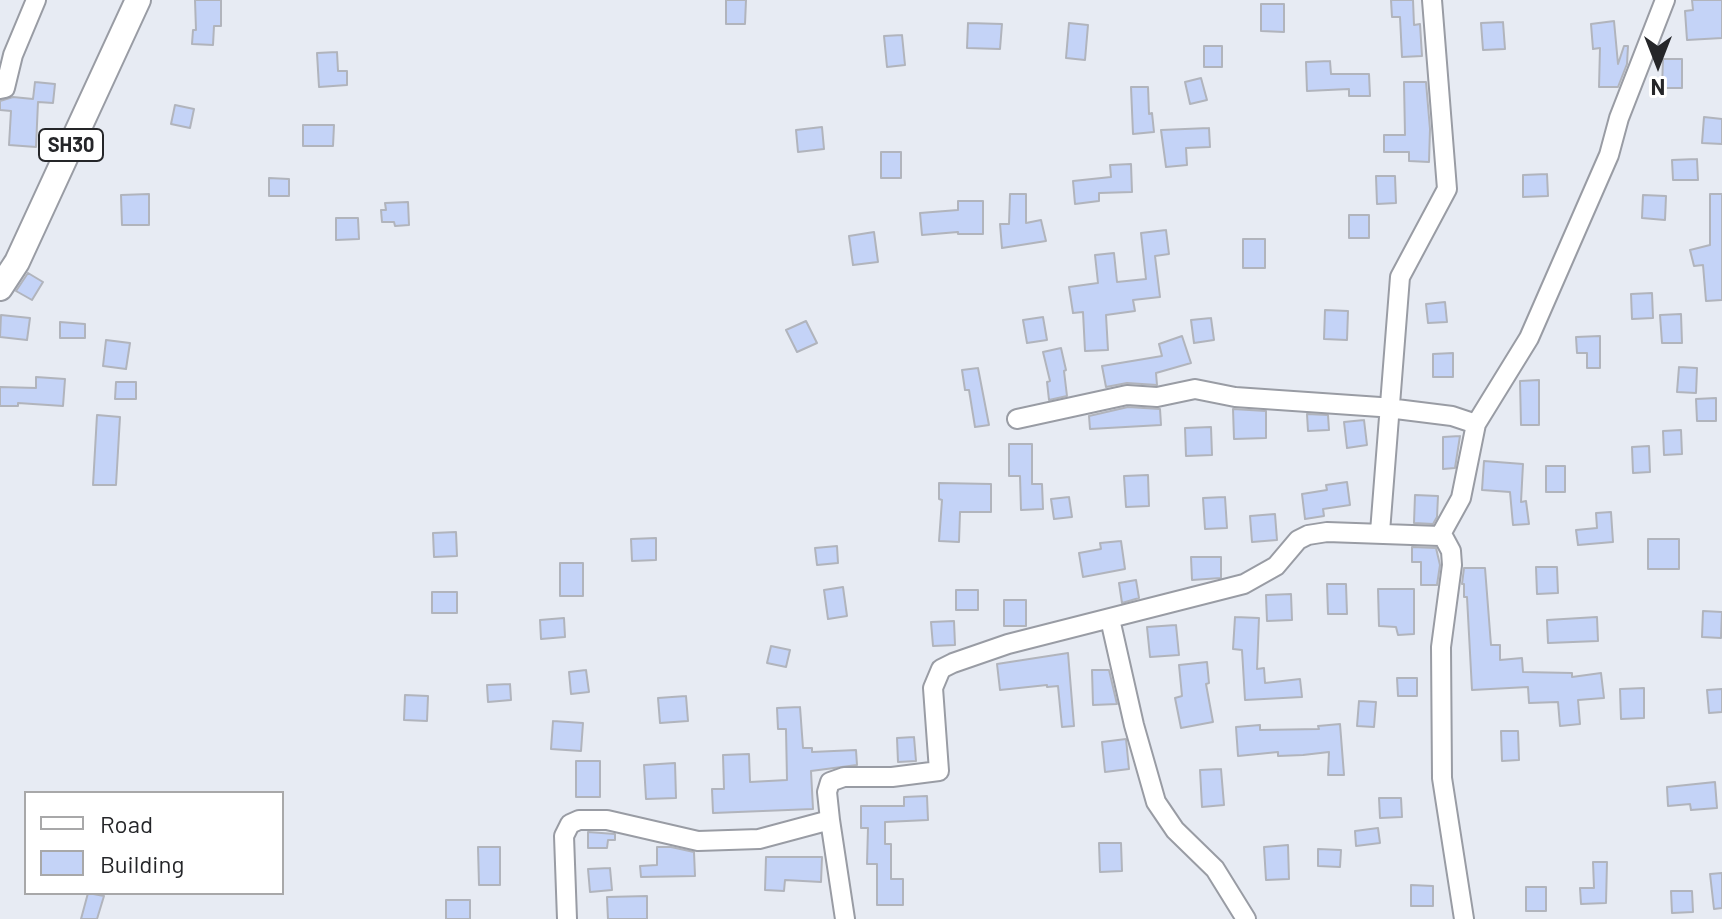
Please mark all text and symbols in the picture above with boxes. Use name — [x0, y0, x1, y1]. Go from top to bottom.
north arrow — [1618, 24, 1698, 104]
text: N — [1651, 75, 1665, 101]
road number: SH30 — [39, 129, 103, 161]
legend — [24, 791, 284, 895]
text: Road — [100, 809, 153, 838]
text: Building — [100, 849, 184, 878]

